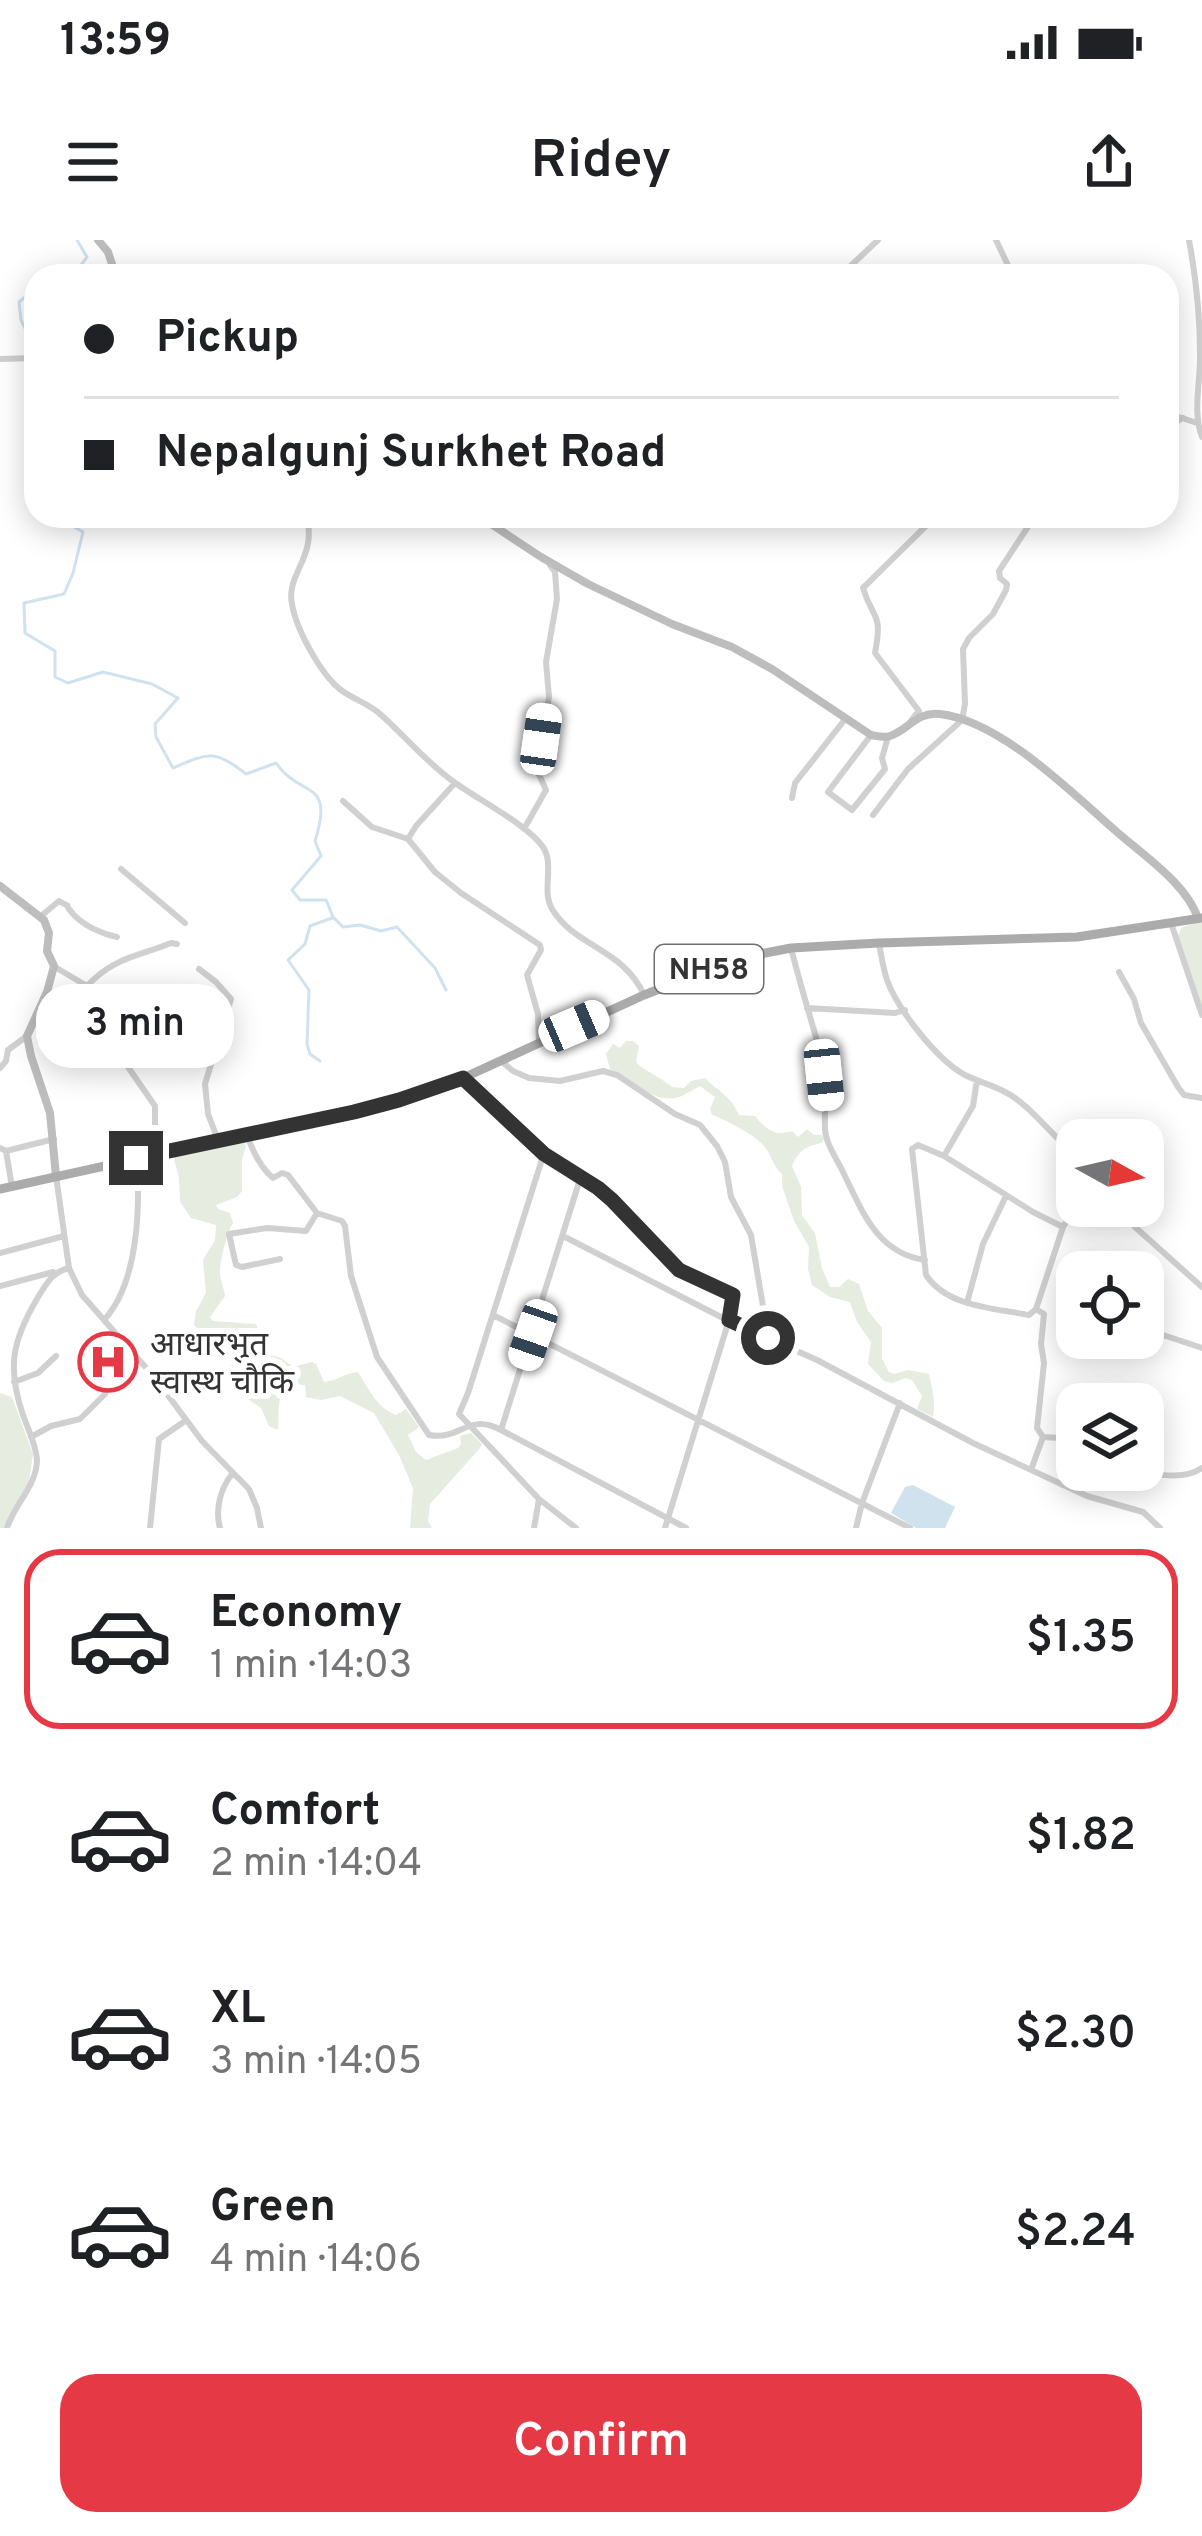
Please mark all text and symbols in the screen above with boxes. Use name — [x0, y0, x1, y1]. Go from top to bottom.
text: 13:59 — [60, 14, 171, 71]
text: Ridey — [530, 128, 672, 197]
icon: menu — [60, 129, 126, 195]
icon: share — [1076, 129, 1142, 195]
text: Pickup — [156, 311, 299, 368]
text: Nepalgunj Surkhet Road — [156, 426, 666, 483]
car — [518, 701, 564, 777]
road number: NH58 — [655, 945, 763, 993]
callout: 3 min — [37, 984, 235, 1068]
car — [534, 995, 614, 1057]
text: 3 min — [85, 1001, 185, 1050]
car — [802, 1037, 846, 1113]
north arrow — [1056, 1119, 1164, 1227]
map controls — [1056, 1119, 1164, 1491]
route end — [109, 1131, 163, 1185]
button: locate — [1056, 1251, 1164, 1359]
car — [504, 1295, 562, 1375]
route start — [741, 1311, 795, 1365]
place label: आधारभुत स्वास्थ चौकि — [150, 1326, 295, 1406]
hospital icon: आधारभुत स्वास्थ चौकि — [77, 1331, 139, 1393]
button: layers — [1056, 1383, 1164, 1491]
icon: car — [66, 1585, 174, 1693]
text: Economy — [210, 1586, 402, 1643]
text: $1.35 — [1026, 1611, 1136, 1668]
text: 1 min · 14:03 — [210, 1643, 412, 1692]
icon: car — [66, 1783, 174, 1891]
text: Comfort — [210, 1784, 380, 1841]
text: $1.82 — [1026, 1809, 1136, 1866]
text: 2 min · 14:04 — [210, 1841, 422, 1890]
icon: car — [66, 1981, 174, 2089]
text: XL — [210, 1982, 265, 2039]
text: $2.30 — [1015, 2007, 1136, 2064]
text: 3 min · 14:05 — [210, 2039, 422, 2088]
icon: car — [66, 2179, 174, 2287]
text: Green — [210, 2180, 336, 2237]
text: $2.24 — [1015, 2205, 1136, 2262]
text: 4 min · 14:06 — [210, 2237, 422, 2286]
button: Confirm — [60, 2374, 1142, 2512]

